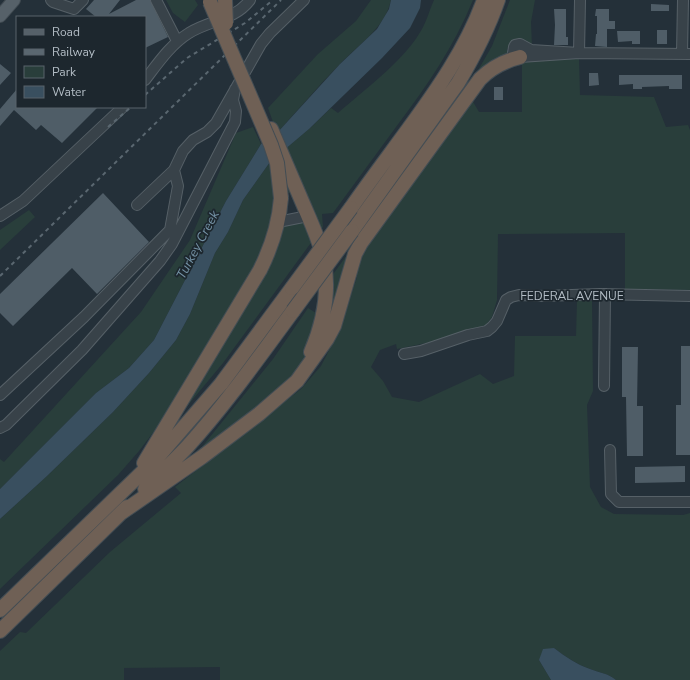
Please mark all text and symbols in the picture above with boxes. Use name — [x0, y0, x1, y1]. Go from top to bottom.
legend — [16, 16, 146, 108]
text: Road — [52, 24, 80, 40]
text: Railway — [52, 44, 96, 60]
text: Park — [52, 64, 77, 80]
text: Water — [52, 84, 86, 100]
water label: Turkey Creek — [172, 207, 224, 283]
street label: FEDERAL AVENUE — [520, 288, 624, 304]

